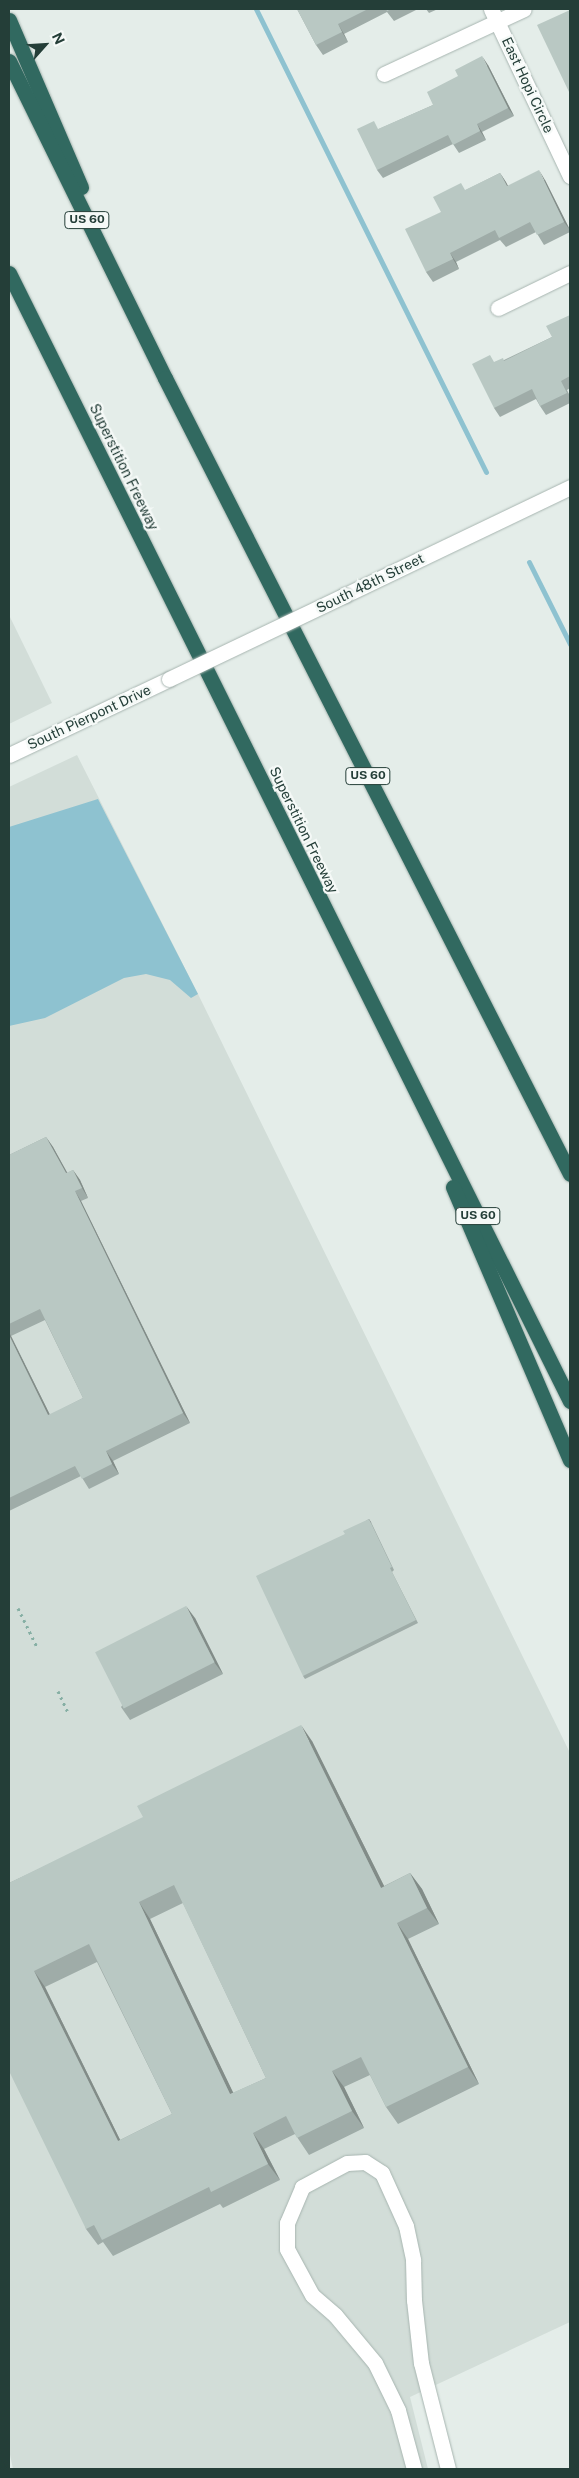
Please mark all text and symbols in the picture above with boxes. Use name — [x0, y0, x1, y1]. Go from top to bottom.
north arrow — [20, 20, 70, 70]
text: N — [49, 30, 68, 47]
street label: East Hopi Circle — [498, 34, 558, 136]
road number: US 60 — [63, 210, 111, 230]
street label: Superstition Freeway — [86, 401, 162, 533]
street label: South 48th Street — [313, 550, 427, 616]
street label: South Pierpont Drive — [25, 681, 153, 753]
street label: Superstition Freeway — [266, 764, 342, 896]
road number: US 60 — [344, 766, 392, 786]
road number: US 60 — [454, 1206, 502, 1226]

